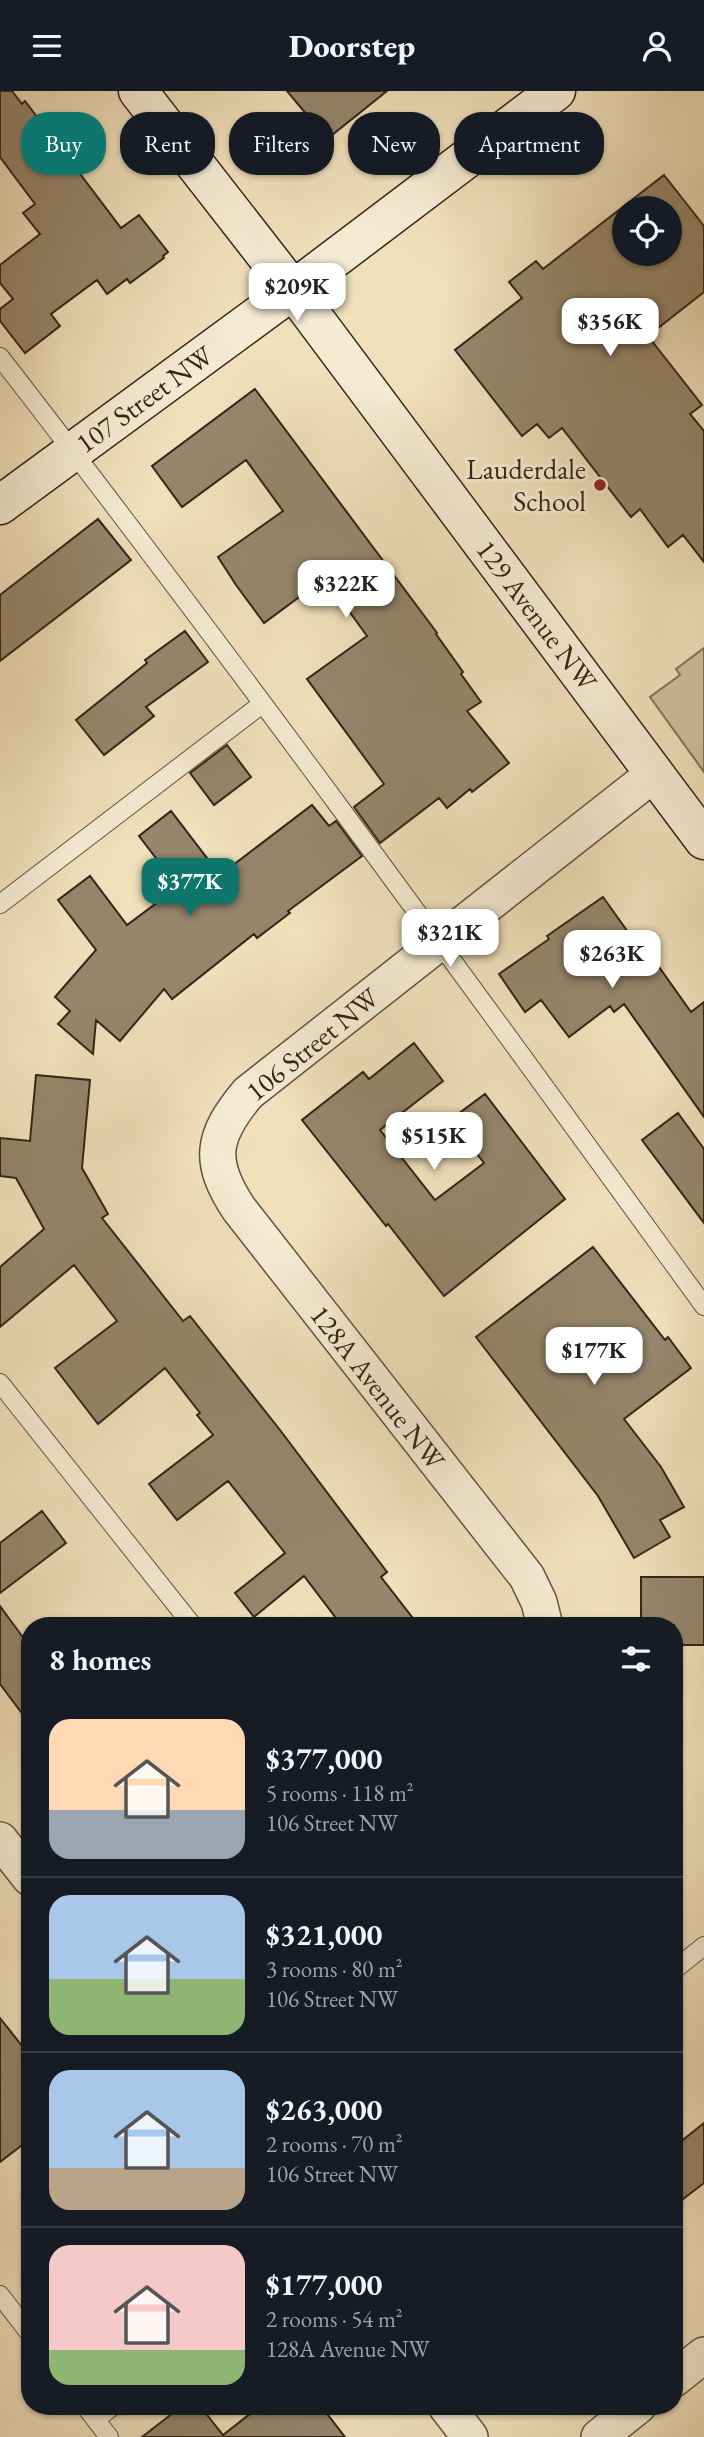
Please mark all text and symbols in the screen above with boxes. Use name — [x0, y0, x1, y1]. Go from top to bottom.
text: Doorstep — [289, 25, 415, 67]
icon: menu — [28, 27, 66, 65]
icon: person — [638, 27, 676, 65]
chip: Buy — [21, 112, 106, 175]
chip: Rent — [120, 112, 215, 175]
chip: Filters — [229, 112, 334, 175]
chip: New — [348, 112, 440, 175]
chip: Apartment — [454, 112, 604, 175]
map controls — [612, 196, 682, 266]
button: locate — [612, 196, 682, 266]
pin: $209K — [248, 264, 346, 323]
text: $209K — [265, 271, 329, 301]
pin: $356K — [561, 299, 659, 358]
text: $356K — [578, 306, 642, 336]
street label: 107 Street NW — [68, 336, 221, 461]
place label: Lauderdale School — [466, 451, 586, 519]
marker: Lauderdale School — [592, 477, 608, 493]
street label: 129 Avenue NW — [469, 532, 606, 699]
pin: $322K — [297, 561, 395, 620]
text: $322K — [314, 568, 378, 598]
pin: $377K — [141, 859, 239, 918]
text: $377K — [158, 866, 222, 896]
pin: $321K — [401, 909, 499, 969]
text: $321K — [418, 917, 482, 947]
pin: $263K — [563, 930, 661, 990]
text: $263K — [580, 938, 644, 968]
street label: 106 Street NW — [238, 979, 387, 1109]
pin: $515K — [385, 1112, 483, 1172]
text: $515K — [402, 1120, 466, 1150]
street label: 128A Avenue NW — [303, 1297, 454, 1478]
pin: $177K — [545, 1327, 643, 1387]
text: $177K — [562, 1335, 626, 1365]
text: 8 homes — [49, 1640, 151, 1679]
icon: filters — [617, 1640, 655, 1678]
text: $377,000 — [266, 1739, 382, 1778]
icon: home — [105, 1747, 189, 1831]
text: 5 rooms · 118 m² — [266, 1778, 414, 1808]
text: 106 Street NW — [266, 1808, 398, 1838]
text: $321,000 — [266, 1915, 382, 1954]
icon: home — [105, 1923, 189, 2007]
text: 3 rooms · 80 m² — [266, 1954, 403, 1984]
text: 106 Street NW — [266, 1984, 398, 2014]
text: $263,000 — [266, 2090, 382, 2129]
icon: home — [105, 2098, 189, 2182]
text: 2 rooms · 70 m² — [266, 2129, 403, 2159]
text: 106 Street NW — [266, 2159, 398, 2189]
text: $177,000 — [266, 2265, 382, 2304]
icon: home — [105, 2273, 189, 2357]
text: 2 rooms · 54 m² — [266, 2304, 403, 2334]
text: 128A Avenue NW — [266, 2334, 430, 2364]

